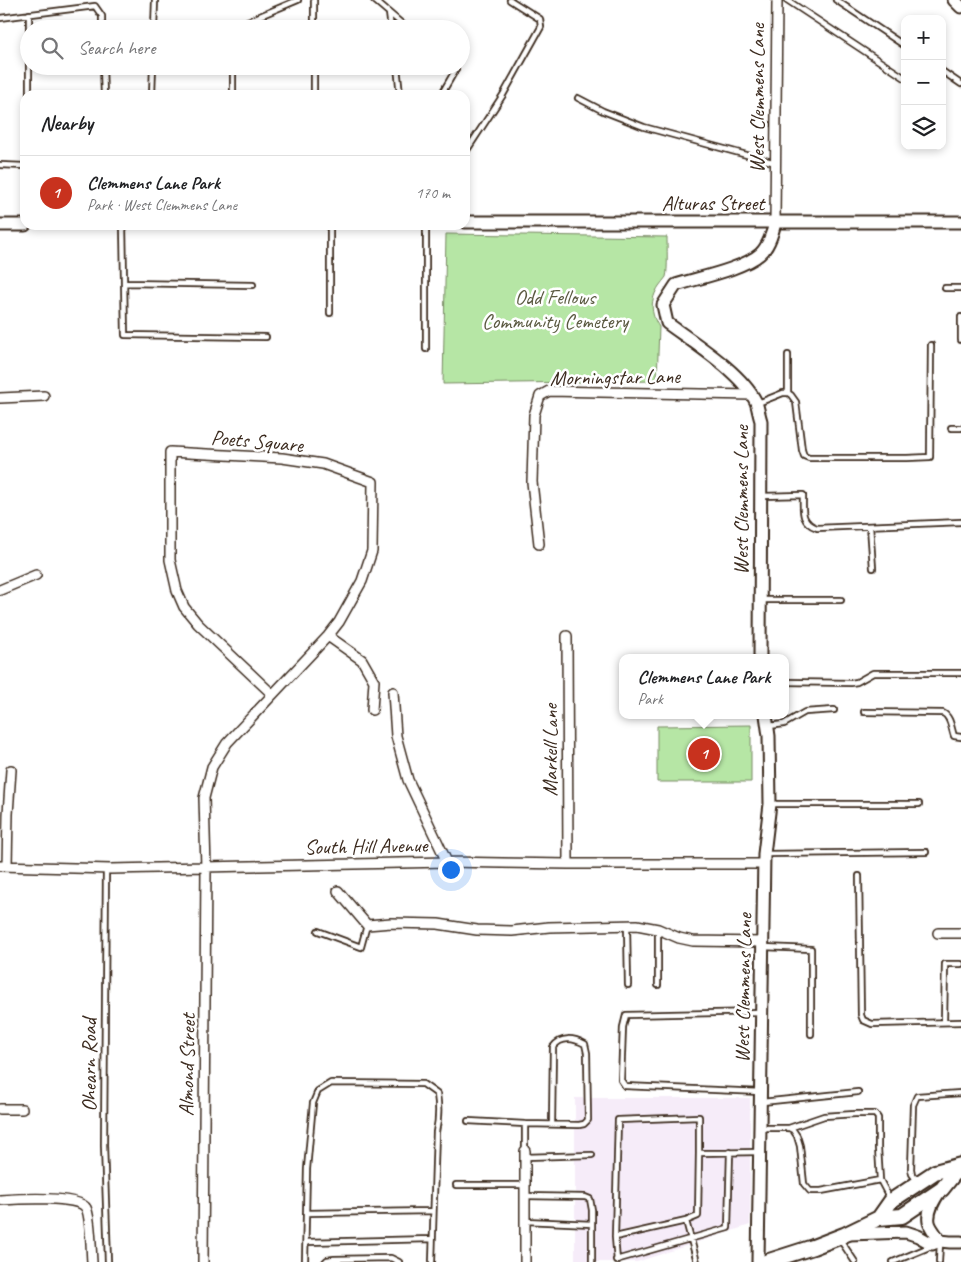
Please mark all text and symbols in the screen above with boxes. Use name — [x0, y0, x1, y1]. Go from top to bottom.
map controls — [901, 15, 946, 150]
button: + — [901, 15, 946, 60]
search box — [20, 20, 470, 75]
street label: West Clemmens Lane — [744, 22, 770, 173]
icon: search — [38, 34, 66, 62]
text: Search here — [78, 36, 155, 60]
button: − — [901, 60, 946, 105]
button: layers — [901, 105, 946, 150]
text: Nearby — [40, 110, 93, 136]
text: Clemmens Lane Park — [87, 171, 220, 195]
text: 1 — [52, 183, 60, 203]
text: 170 m — [416, 183, 450, 203]
street label: Alturas Street — [662, 190, 766, 216]
text: Park · West Clemmens Lane — [87, 195, 237, 215]
park label: Odd Fellows Community Cemetery — [482, 284, 630, 334]
street label: Morningstar Lane — [550, 363, 681, 391]
street label: Poets Square — [210, 424, 305, 458]
street label: West Clemmens Lane — [728, 424, 754, 575]
popup — [619, 654, 789, 719]
text: Clemmens Lane Park — [638, 665, 770, 689]
text: Park — [638, 689, 663, 709]
street label: Markell Lane — [537, 702, 563, 796]
pin: 1 — [688, 735, 720, 773]
street label: South Hill Avenue — [304, 832, 429, 860]
your location — [438, 857, 464, 883]
street label: West Clemmens Lane — [729, 912, 757, 1063]
street label: Almond Street — [173, 1012, 201, 1116]
street label: Ohearn Road — [76, 1014, 102, 1112]

